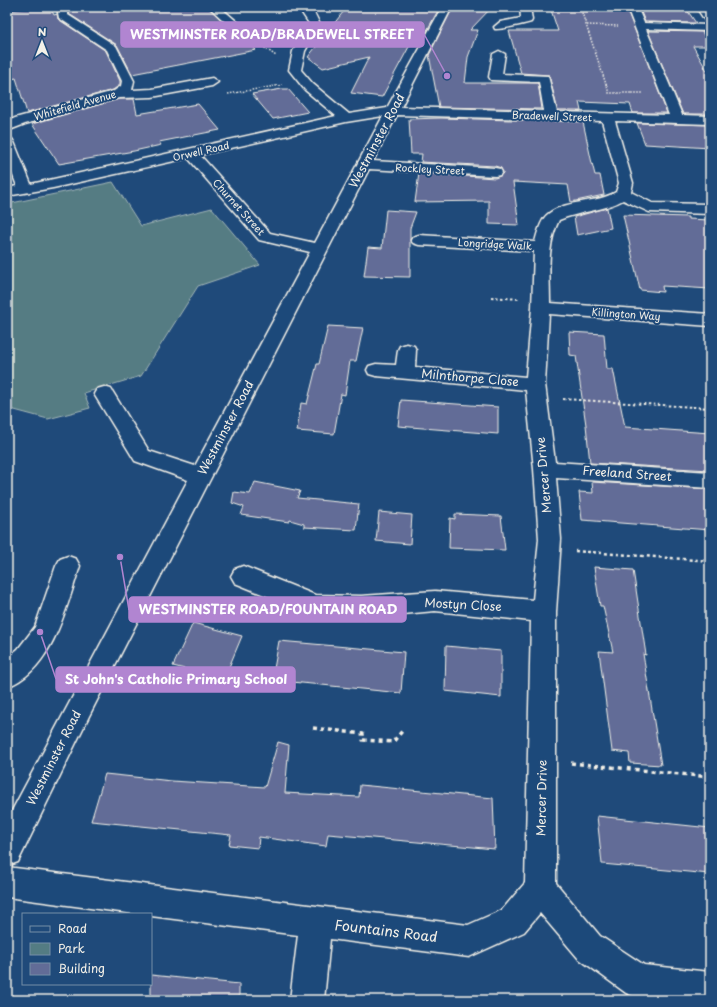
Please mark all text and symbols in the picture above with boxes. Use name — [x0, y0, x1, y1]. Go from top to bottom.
north arrow — [22, 22, 62, 62]
callout: WESTMINSTER ROAD/BRADEWELL STREET — [121, 22, 424, 47]
text: N — [38, 23, 47, 40]
text: WESTMINSTER ROAD/BRADEWELL STREET — [130, 24, 414, 43]
street label: Whitefield Avenue — [32, 85, 118, 123]
street label: Westminster Road — [344, 90, 409, 191]
street label: Bradewell Street — [512, 107, 592, 124]
street label: Orwell Road — [171, 137, 231, 164]
street label: Rockley Street — [395, 159, 465, 178]
street label: Churnet Street — [210, 175, 269, 238]
street label: Longridge Walk — [458, 234, 532, 253]
street label: Killington Way — [591, 304, 661, 323]
street label: Milnthorpe Close — [421, 364, 520, 390]
street label: Westminster Road — [193, 377, 258, 478]
street label: Mercer Drive — [531, 436, 555, 514]
street label: Freeland Street — [582, 461, 672, 485]
street label: Mostyn Close — [424, 593, 502, 615]
callout: WESTMINSTER ROAD/FOUNTAIN ROAD — [129, 597, 406, 622]
text: WESTMINSTER ROAD/FOUNTAIN ROAD — [139, 599, 397, 618]
callout: St John's Catholic Primary School — [56, 667, 295, 692]
text: St John's Catholic Primary School — [65, 669, 287, 688]
street label: Westminster Road — [21, 707, 85, 808]
street label: Mercer Drive — [531, 760, 551, 836]
legend — [22, 913, 152, 985]
street label: Fountains Road — [333, 914, 439, 947]
text: Road — [58, 919, 87, 937]
text: Park — [58, 939, 85, 957]
text: Building — [58, 959, 105, 977]

